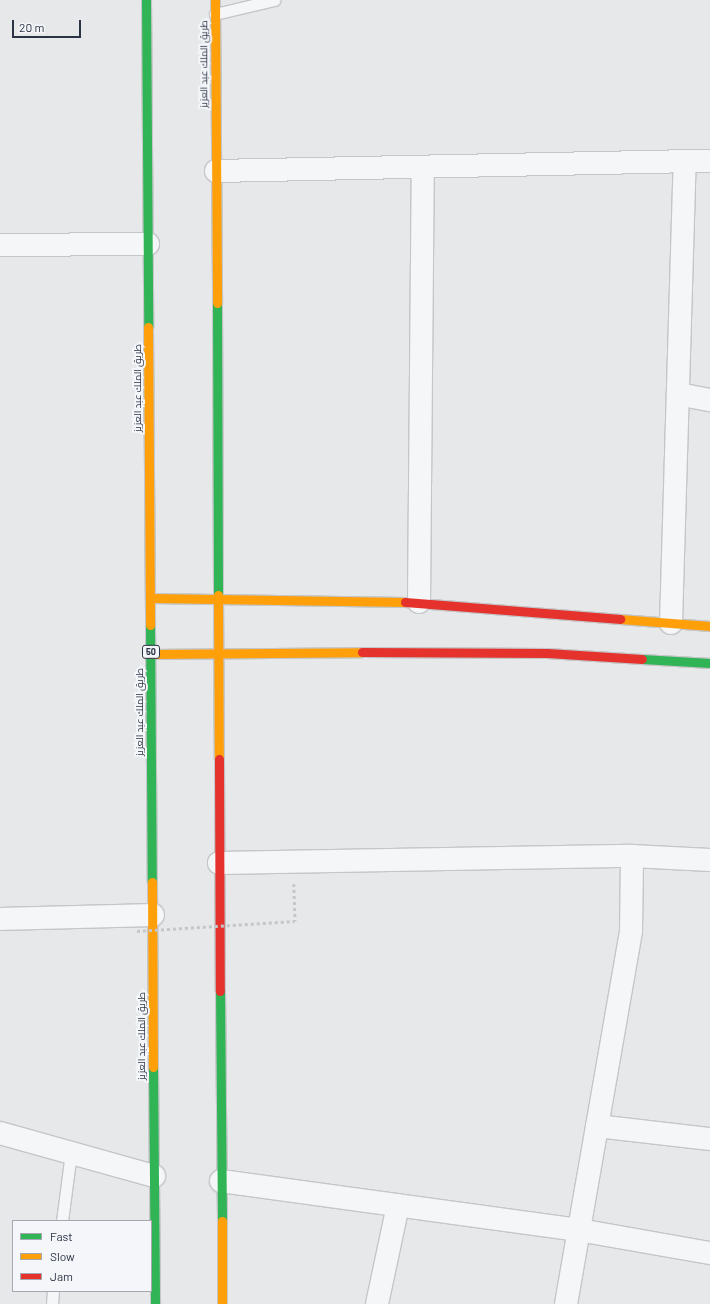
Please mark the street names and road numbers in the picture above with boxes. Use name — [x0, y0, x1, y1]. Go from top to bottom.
street label: طريق الملك عبد العزيز — [198, 20, 210, 108]
street label: طريق الملك عبد العزيز — [132, 344, 144, 432]
road number: 50 — [142, 645, 160, 659]
street label: طريق الملك عبد العزيز — [134, 668, 146, 756]
street label: طريق الملك عبد العزيز — [136, 992, 148, 1080]

